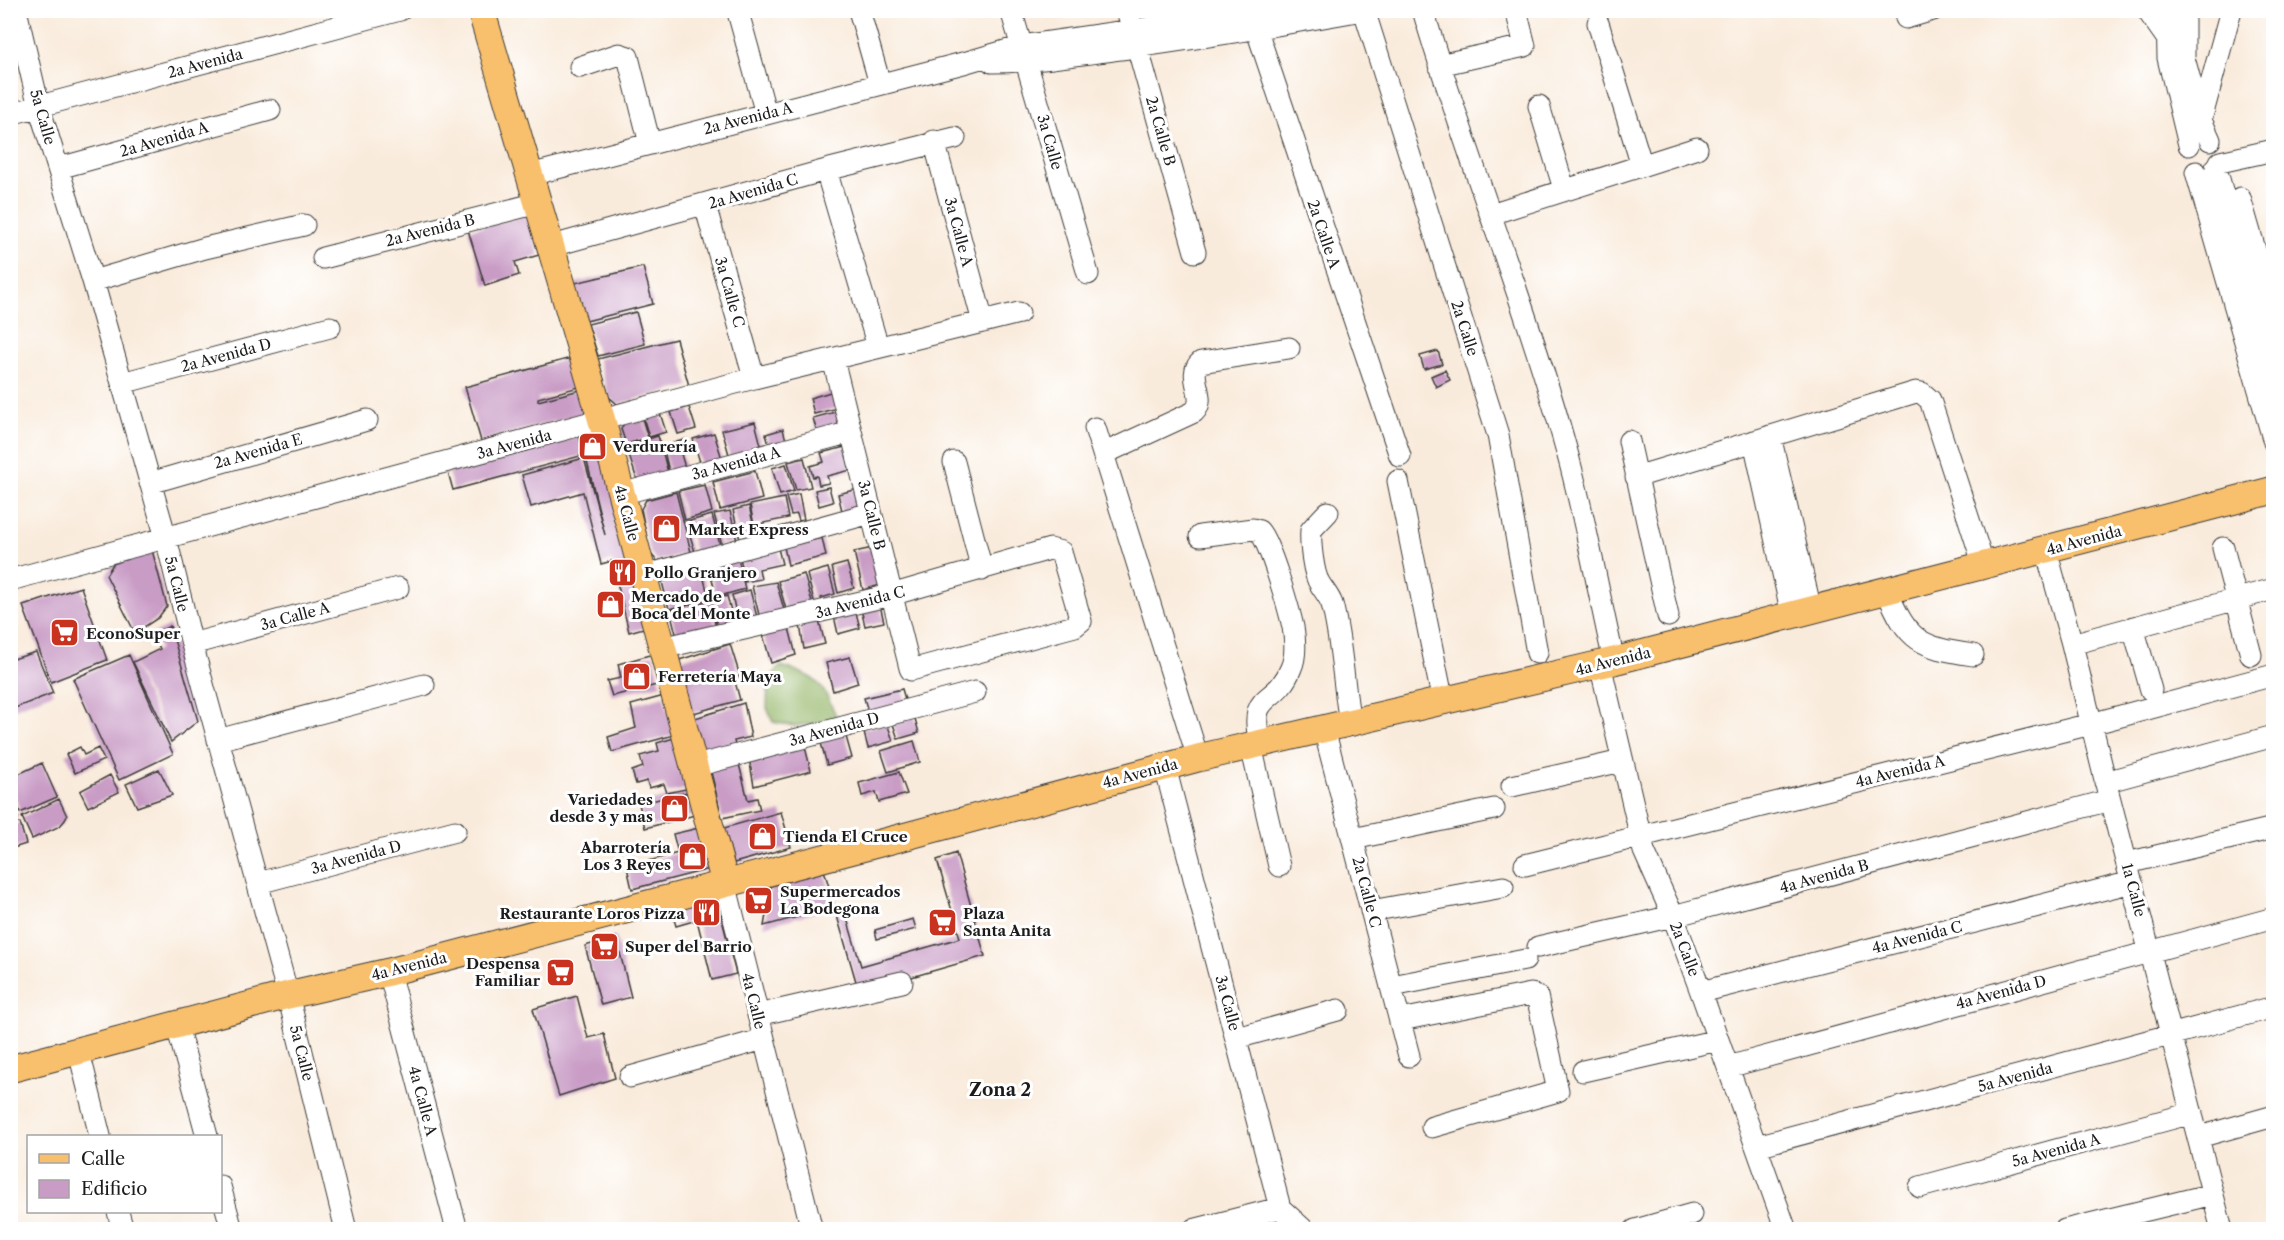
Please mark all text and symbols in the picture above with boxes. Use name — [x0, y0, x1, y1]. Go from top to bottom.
street label: 2a Avenida — [165, 44, 245, 82]
street label: 5a Calle — [26, 87, 60, 147]
street label: 2a Calle B — [1142, 94, 1180, 168]
street label: 2a Avenida A — [701, 98, 795, 138]
street label: 3a Calle — [1033, 112, 1067, 172]
street label: 2a Avenida A — [117, 117, 211, 161]
street label: 2a Avenida C — [706, 169, 800, 213]
street label: 3a Calle A — [941, 195, 978, 270]
street label: 2a Calle A — [1303, 197, 1345, 272]
street label: 2a Avenida B — [383, 210, 477, 250]
street label: 3a Calle C — [711, 255, 749, 329]
street label: 2a Calle — [1447, 298, 1483, 358]
street label: 2a Avenida D — [179, 334, 273, 376]
street label: 3a Avenida — [475, 425, 554, 463]
street label: 2a Avenida E — [212, 429, 304, 473]
shop icon: Verdurería — [576, 430, 608, 462]
place label: Verdurería — [612, 437, 697, 456]
street label: 3a Avenida A — [690, 442, 783, 484]
street label: 3a Calle B — [854, 478, 890, 552]
street label: 4a Calle — [610, 483, 644, 543]
shop icon: Market Express — [651, 513, 683, 545]
place label: Market Express — [688, 520, 809, 539]
street label: 4a Avenida — [2044, 521, 2124, 559]
street label: 5a Calle — [161, 554, 193, 614]
restaurant icon: Pollo Granjero — [607, 556, 639, 588]
place label: Pollo Granjero — [644, 563, 757, 582]
street label: 3a Avenida C — [813, 582, 907, 622]
place label: Mercado de Boca del Monte — [631, 587, 751, 623]
shop icon: Mercado de Boca del Monte — [594, 589, 626, 621]
street label: 3a Calle A — [258, 597, 333, 634]
supermarket icon: EconoSuper — [49, 617, 81, 649]
place label: EconoSuper — [86, 624, 181, 643]
street label: 4a Avenida — [1573, 642, 1653, 680]
shop icon: Ferretería Maya — [621, 660, 653, 692]
place label: Ferretería Maya — [658, 667, 782, 686]
street label: 3a Avenida D — [787, 708, 881, 750]
street label: 4a Avenida A — [1853, 751, 1947, 791]
street label: 4a Avenida — [1100, 754, 1180, 792]
place label: Variedades desde 3 y mas — [549, 790, 653, 826]
shop icon: Variedades desde 3 y mas — [658, 792, 690, 824]
shop icon: Tienda El Cruce — [746, 820, 778, 852]
place label: Tienda El Cruce — [783, 827, 908, 846]
street label: 3a Avenida D — [309, 836, 403, 878]
place label: Abarrotería Los 3 Reyes — [580, 838, 671, 874]
shop icon: Abarrotería Los 3 Reyes — [676, 840, 708, 872]
street label: 2a Calle C — [1348, 854, 1386, 930]
street label: 4a Avenida B — [1777, 855, 1871, 897]
street label: 1a Calle — [2118, 861, 2150, 919]
place label: Supermercados La Bodegona — [780, 882, 900, 918]
supermarket icon: Supermercados La Bodegona — [743, 884, 775, 916]
restaurant icon: Restaurante Loros Pizza — [690, 897, 722, 929]
place label: Restaurante Loros Pizza — [500, 904, 685, 923]
place label: Plaza Santa Anita — [963, 904, 1051, 940]
supermarket icon: Plaza Santa Anita — [926, 906, 958, 938]
street label: 4a Avenida C — [1870, 917, 1964, 957]
street label: 2a Calle — [1666, 919, 1704, 979]
supermarket icon: Super del Barrio — [588, 930, 620, 962]
place label: Super del Barrio — [625, 937, 752, 956]
street label: 4a Avenida — [369, 947, 449, 985]
place label: Despensa Familiar — [466, 954, 541, 990]
supermarket icon: Despensa Familiar — [545, 956, 577, 988]
street label: 4a Calle — [738, 971, 770, 1031]
street label: 4a Avenida D — [1954, 971, 2048, 1013]
street label: 3a Calle — [1211, 973, 1245, 1033]
street label: 5a Calle — [286, 1023, 318, 1083]
street label: 5a Avenida — [1976, 1058, 2055, 1096]
street label: 4a Calle A — [405, 1064, 442, 1139]
district label: Zona 2 — [969, 1079, 1031, 1101]
street label: 5a Avenida A — [2010, 1129, 2103, 1171]
legend — [27, 1135, 222, 1213]
text: Calle — [81, 1148, 125, 1170]
text: Edificio — [81, 1178, 147, 1200]

